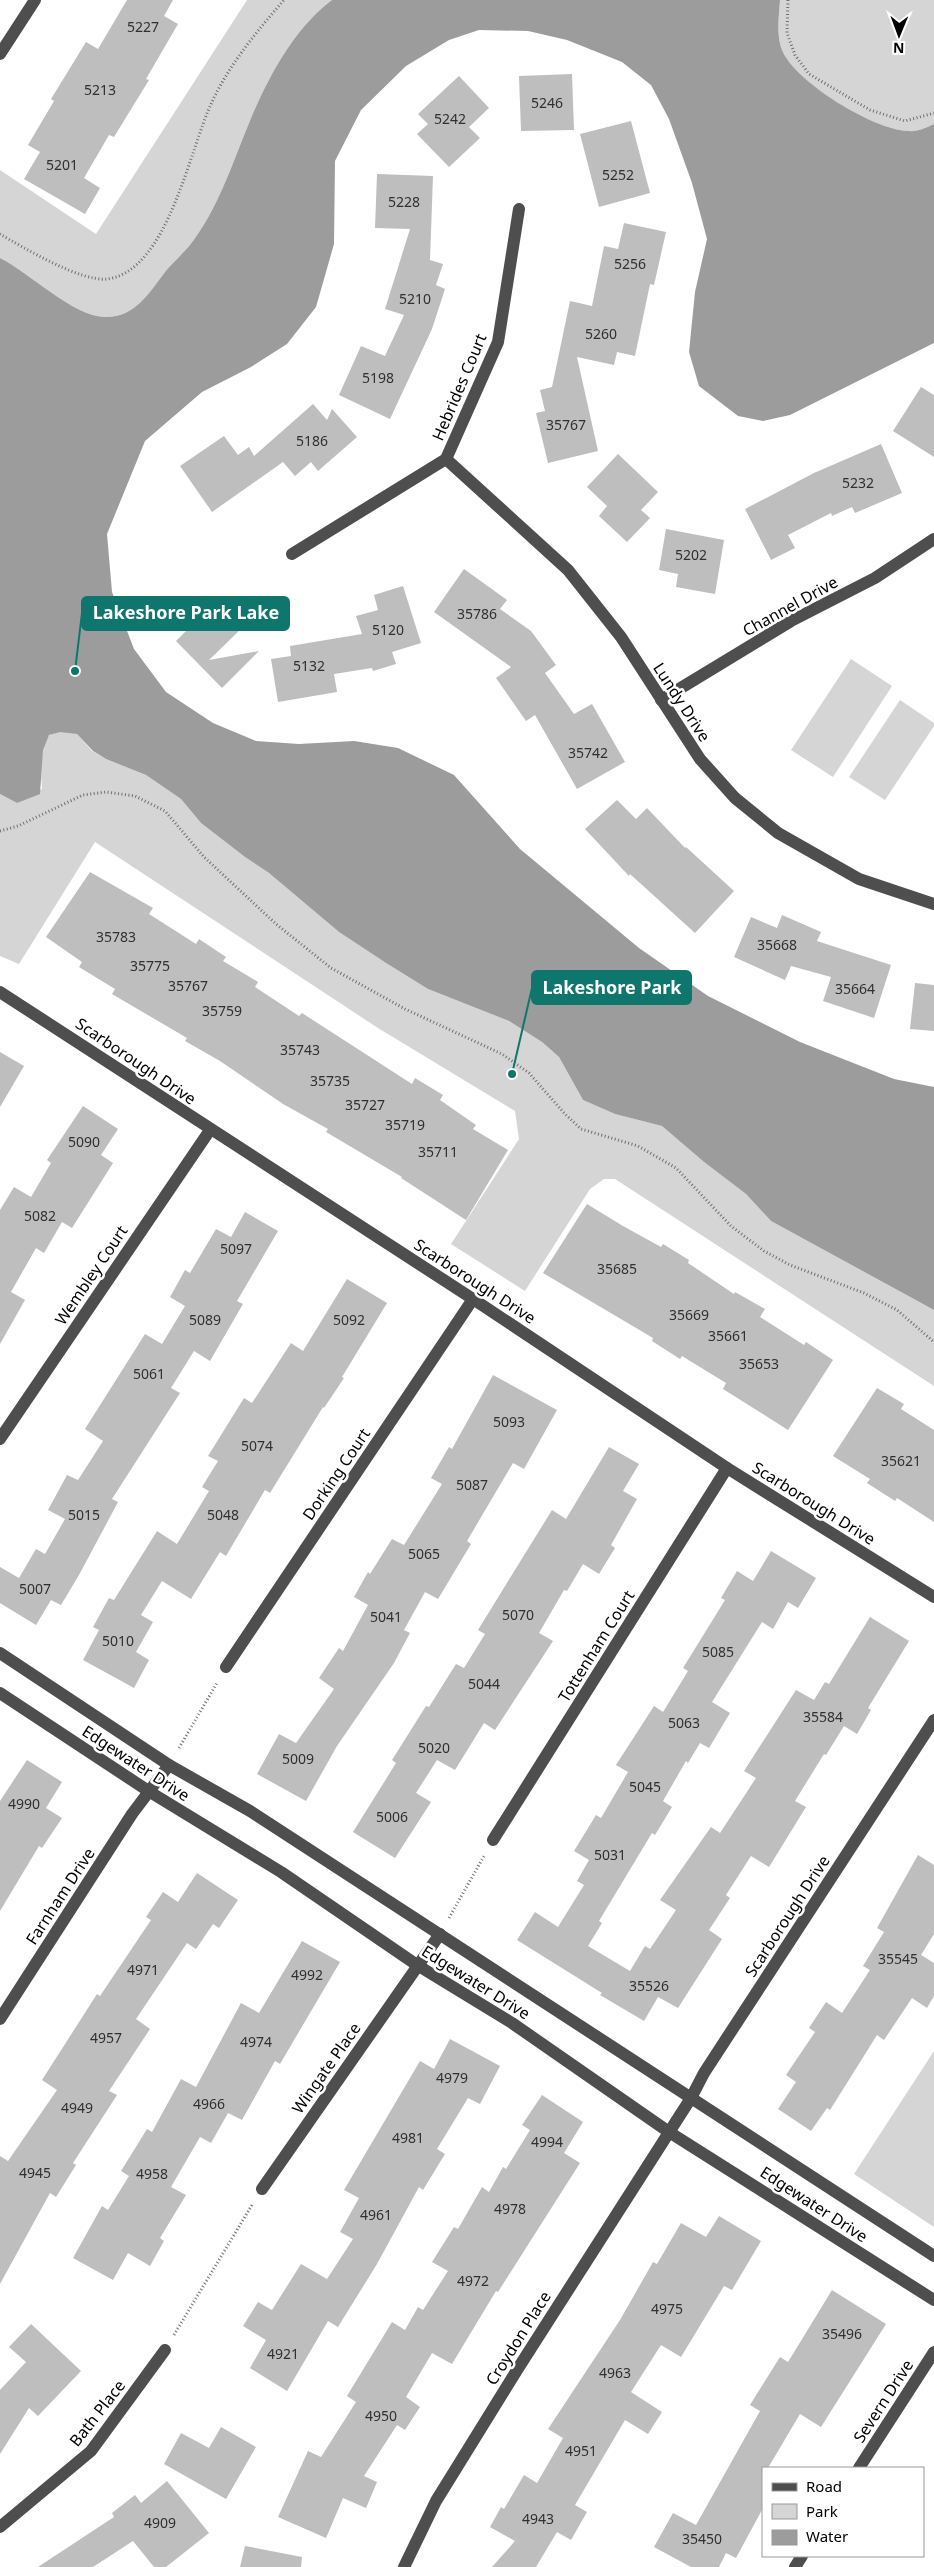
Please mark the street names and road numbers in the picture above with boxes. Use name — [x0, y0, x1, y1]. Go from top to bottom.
street label: Hebrides Court — [427, 330, 492, 444]
street label: Channel Drive — [738, 571, 842, 641]
street label: Lundy Drive — [648, 658, 716, 746]
street label: Scarborough Drive — [71, 1012, 201, 1110]
street label: Wembley Court — [50, 1221, 133, 1329]
street label: Scarborough Drive — [410, 1233, 540, 1329]
street label: Dorking Court — [297, 1423, 375, 1524]
street label: Scarborough Drive — [748, 1456, 880, 1550]
street label: Tottenham Court — [553, 1586, 639, 1706]
street label: Edgewater Drive — [78, 1720, 194, 1806]
street label: Farnham Drive — [20, 1843, 100, 1949]
street label: Scarborough Drive — [739, 1851, 835, 1981]
street label: Edgewater Drive — [418, 1940, 534, 2024]
street label: Wingate Place — [287, 2018, 365, 2118]
street label: Edgewater Drive — [756, 2161, 872, 2247]
street label: Croydon Place — [480, 2287, 556, 2389]
street label: Severn Drive — [848, 2355, 918, 2447]
street label: Bath Place — [64, 2375, 130, 2451]

